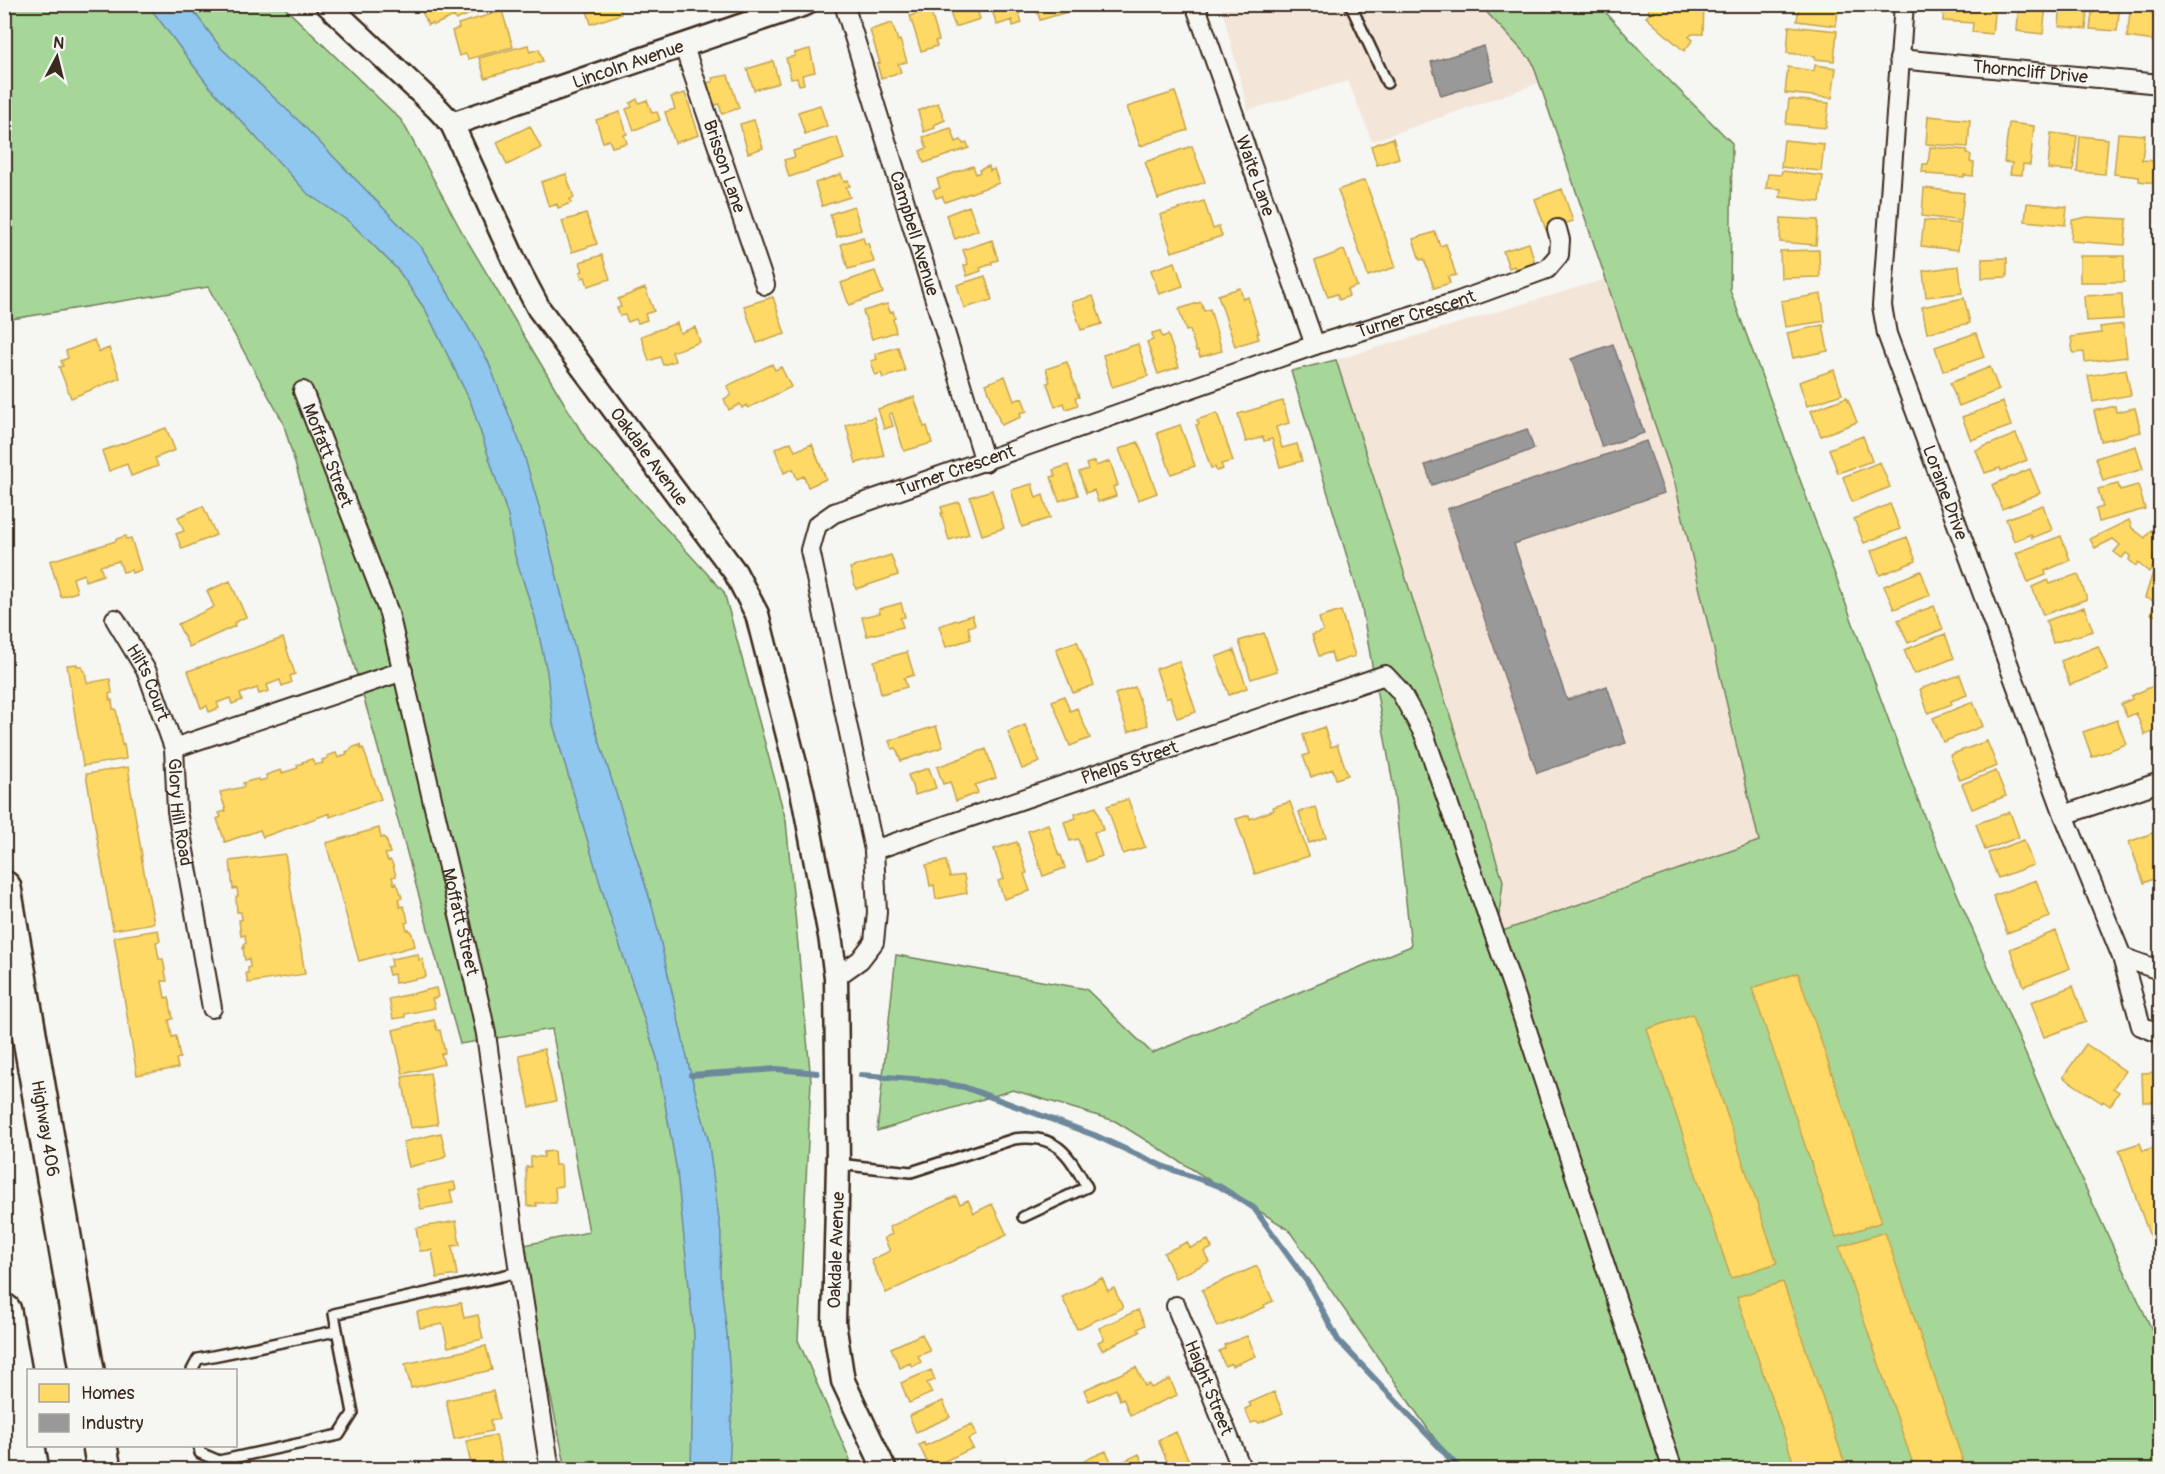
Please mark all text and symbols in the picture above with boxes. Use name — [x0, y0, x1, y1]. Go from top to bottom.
north arrow — [27, 27, 87, 87]
text: N — [52, 33, 65, 54]
street label: Lincoln Avenue — [570, 35, 687, 94]
street label: Thorncliff Drive — [1972, 55, 2089, 89]
street label: Brisson Lane — [698, 117, 751, 216]
street label: Waite Lane — [1230, 132, 1280, 219]
street label: Campbell Avenue — [884, 168, 944, 299]
street label: Turner Crescent — [1354, 285, 1479, 344]
street label: Moffatt Street — [297, 400, 358, 511]
street label: Oakdale Avenue — [604, 403, 693, 511]
street label: Turner Crescent — [894, 439, 1019, 502]
street label: Loraine Drive — [1917, 442, 1973, 543]
street label: Hilts Court — [121, 640, 175, 725]
street label: Phelps Street — [1078, 736, 1182, 790]
street label: Glory Hill Road — [163, 758, 198, 868]
street label: Moffatt Street — [436, 866, 484, 979]
street label: Highway 406 — [25, 1078, 65, 1179]
street label: Oakdale Avenue — [823, 1191, 850, 1309]
street label: Haight Street — [1179, 1337, 1238, 1440]
legend — [27, 1369, 237, 1447]
text: Homes — [81, 1382, 134, 1405]
text: Industry — [81, 1412, 144, 1435]

